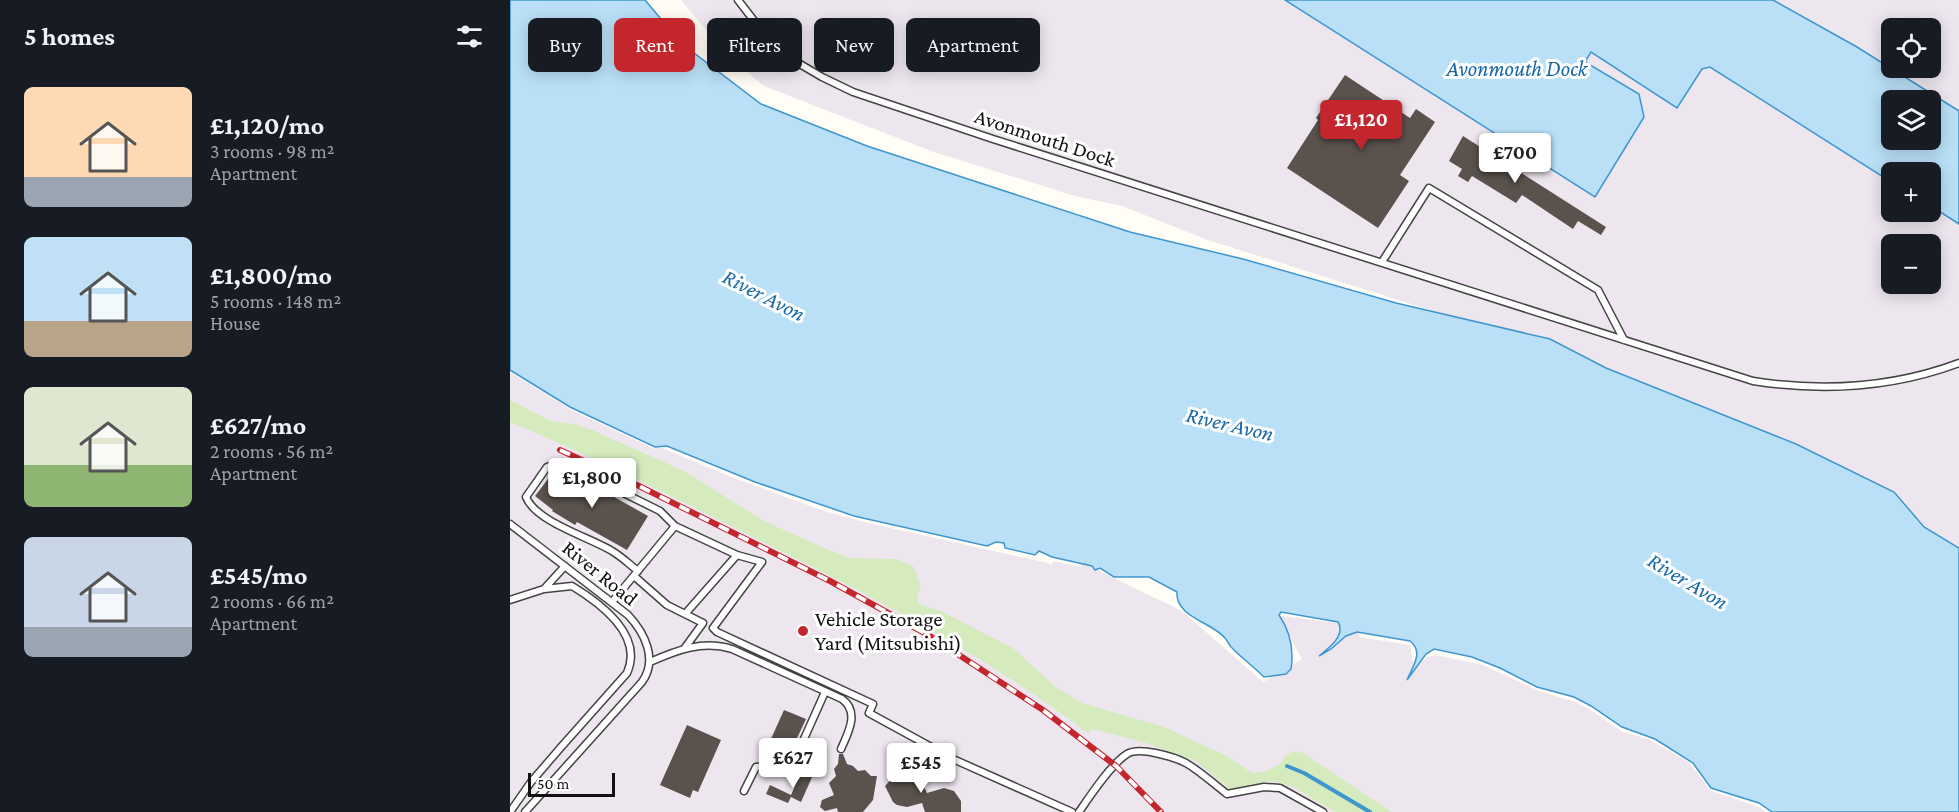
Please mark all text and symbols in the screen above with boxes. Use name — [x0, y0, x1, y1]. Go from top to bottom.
chip: Buy — [528, 18, 602, 72]
chip: Rent — [614, 18, 695, 72]
chip: Filters — [707, 18, 802, 72]
chip: New — [814, 18, 894, 72]
chip: Apartment — [906, 18, 1040, 72]
map controls — [1881, 18, 1941, 294]
button: locate — [1881, 18, 1941, 78]
icon: filters — [453, 20, 486, 53]
text: 5 homes — [24, 22, 115, 51]
water label: Avonmouth Dock — [1446, 56, 1589, 81]
button: layers — [1881, 90, 1941, 150]
pin: £1,120 — [1312, 100, 1410, 151]
street label: Avonmouth Dock — [972, 104, 1118, 172]
text: £1,120 — [1334, 108, 1388, 130]
icon: home — [72, 111, 144, 183]
text: £1,120/mo — [210, 111, 324, 140]
pin: £700 — [1479, 133, 1551, 184]
text: 3 rooms · 98 m² — [210, 140, 335, 162]
text: £700 — [1493, 141, 1537, 163]
text: Apartment — [210, 162, 297, 184]
button: + — [1881, 162, 1941, 222]
button: − — [1881, 234, 1941, 294]
icon: home — [72, 261, 144, 333]
text: £1,800/mo — [210, 261, 332, 290]
water label: River Avon — [719, 264, 809, 326]
text: 5 rooms · 148 m² — [210, 290, 341, 312]
text: House — [210, 312, 260, 334]
water label: River Avon — [1184, 402, 1276, 446]
icon: home — [72, 411, 144, 483]
text: £627/mo — [210, 411, 306, 440]
text: 2 rooms · 56 m² — [210, 440, 333, 462]
pin: £1,800 — [543, 458, 641, 509]
text: Apartment — [210, 462, 297, 484]
text: £1,800 — [562, 466, 622, 488]
street label: River Road — [558, 535, 642, 611]
water label: River Avon — [1643, 547, 1733, 615]
icon: home — [72, 561, 144, 633]
text: £545/mo — [210, 561, 308, 590]
text: 2 rooms · 66 m² — [210, 590, 334, 612]
place label: Vehicle Storage Yard (Mitsubishi) — [815, 607, 962, 655]
text: Apartment — [210, 612, 297, 634]
marker: Vehicle Storage Yard (Mitsubishi) — [796, 624, 810, 638]
pin: £627 — [757, 738, 829, 789]
pin: £545 — [885, 743, 957, 794]
text: £627 — [773, 746, 813, 768]
text: £545 — [901, 751, 941, 773]
scale bar — [528, 770, 615, 798]
text: 50 m — [537, 775, 569, 792]

